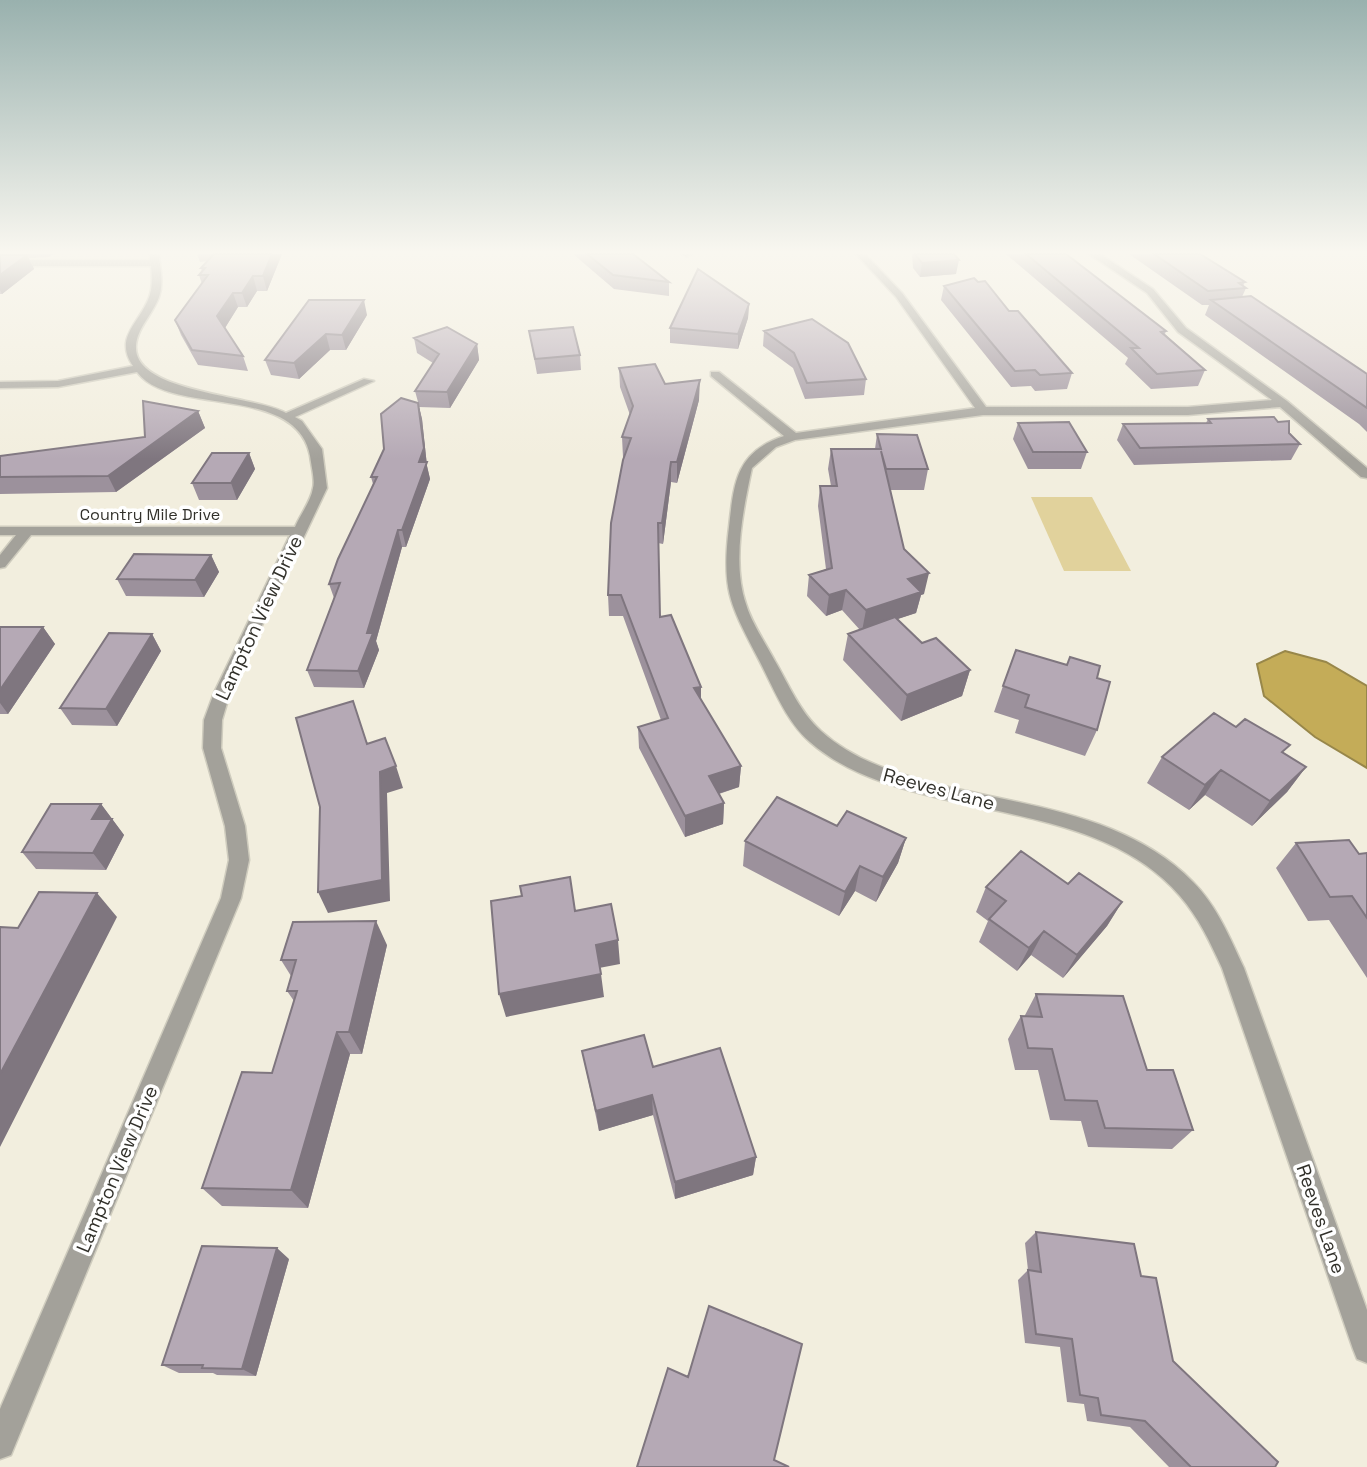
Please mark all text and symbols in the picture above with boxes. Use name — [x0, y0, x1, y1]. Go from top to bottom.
street label: Country Mile Drive — [80, 504, 220, 525]
street label: Lampton View Drive — [210, 532, 308, 704]
street label: Reeves Lane — [881, 762, 997, 816]
street label: Lampton View Drive — [71, 1082, 163, 1256]
street label: Reeves Lane — [1291, 1161, 1351, 1277]

